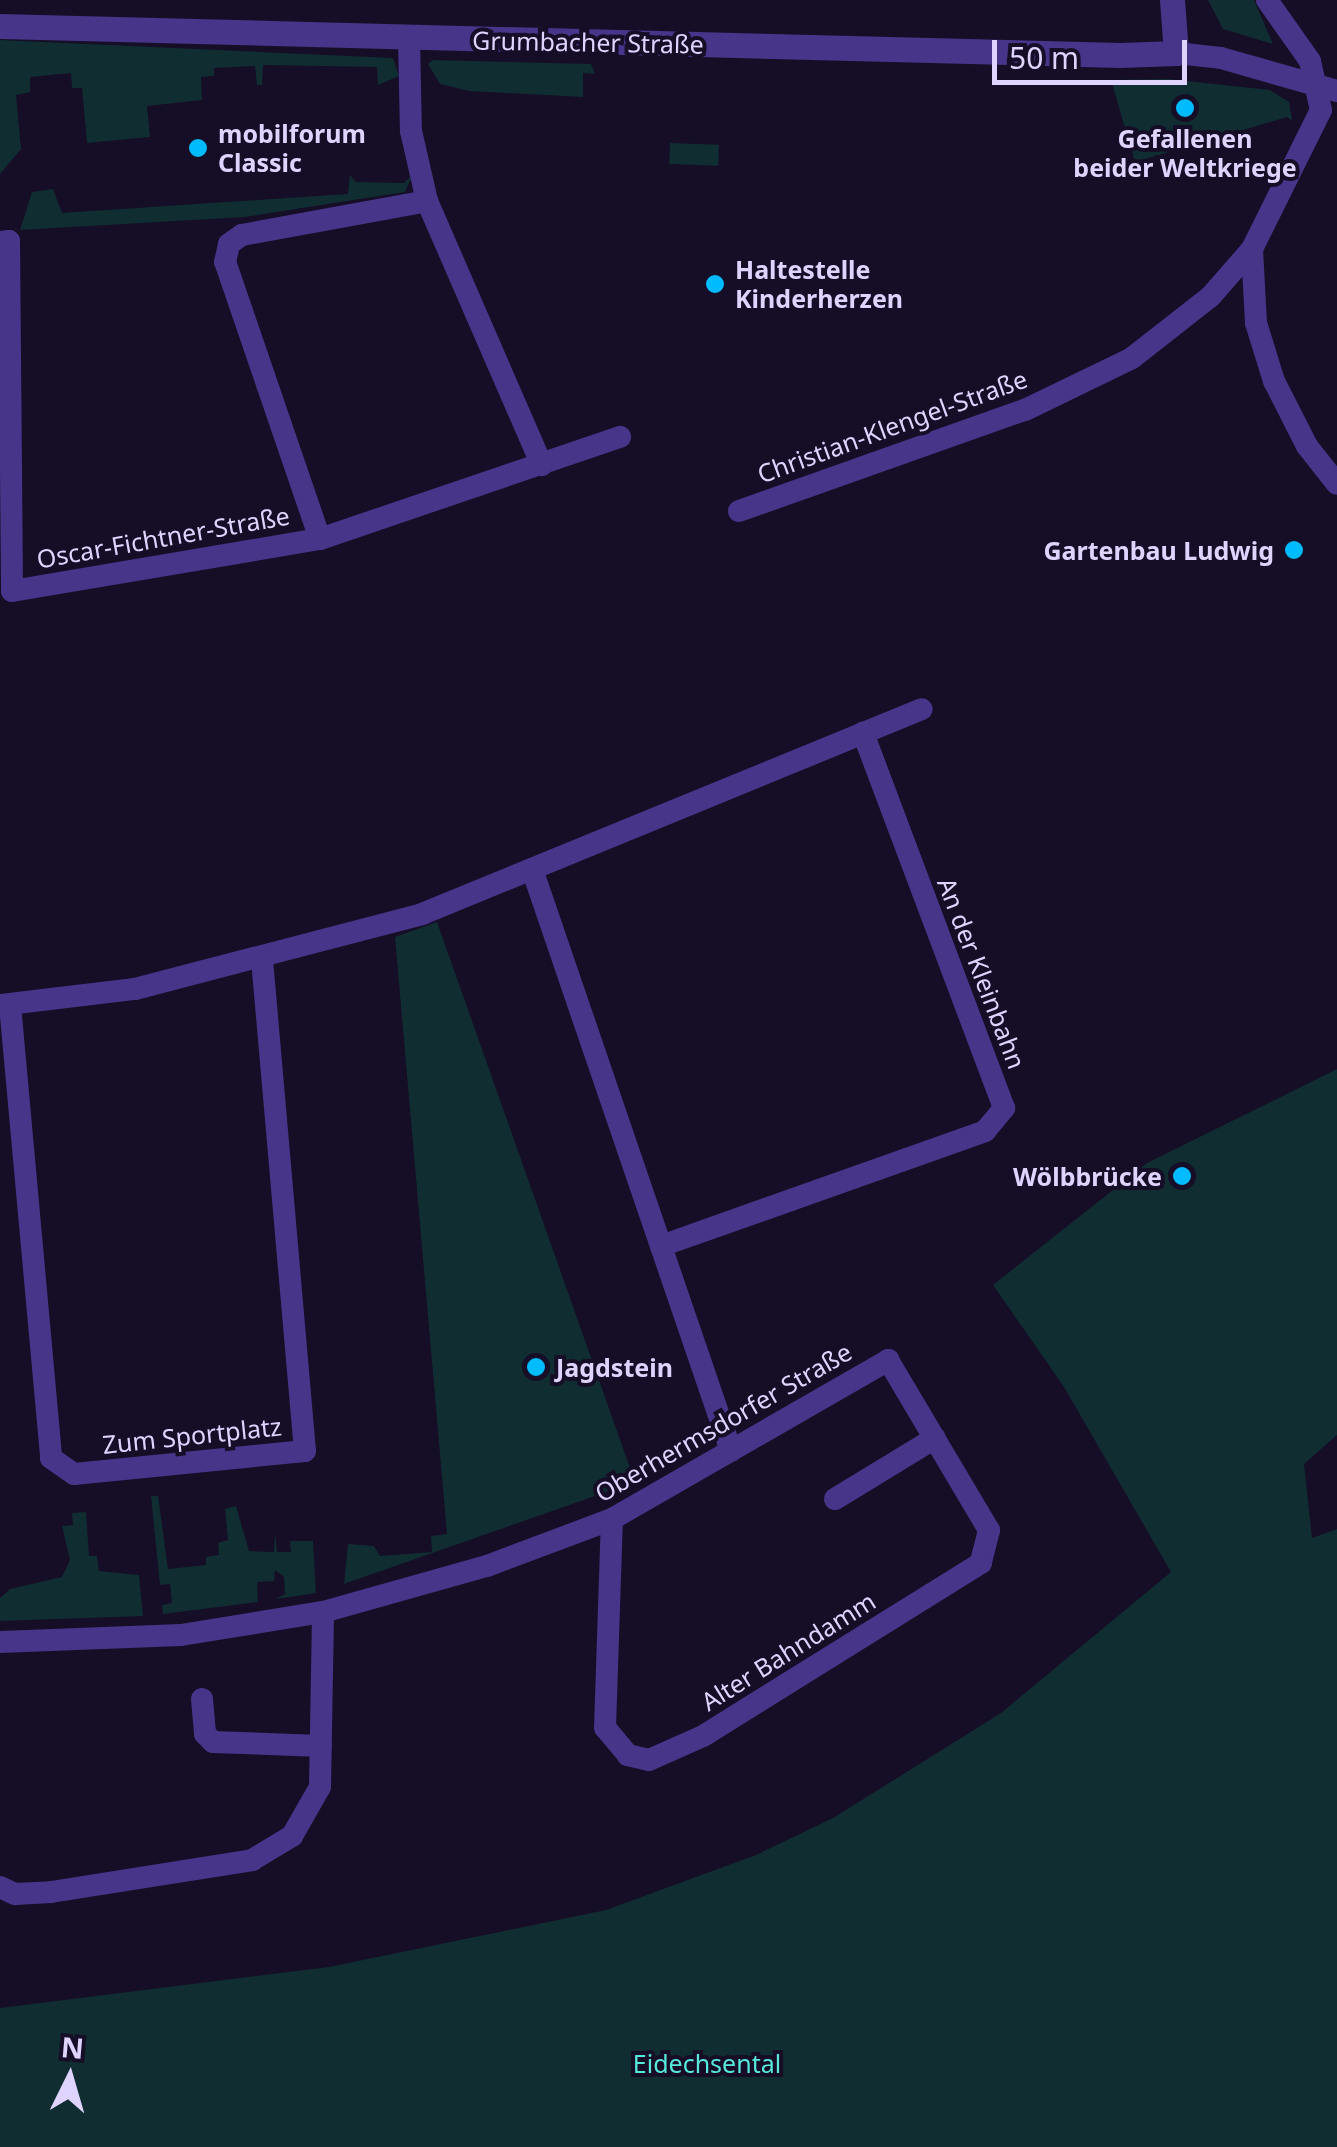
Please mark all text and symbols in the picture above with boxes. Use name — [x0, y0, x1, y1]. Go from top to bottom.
scale bar — [997, 20, 1192, 82]
street label: Grumbacher Straße — [472, 25, 704, 59]
text: 50 m — [1009, 37, 1079, 78]
marker: Gefallenen beider Weltkriege — [1174, 97, 1196, 119]
place label: mobilforum Classic — [218, 119, 366, 178]
place label: Gefallenen beider Weltkriege — [1073, 124, 1297, 183]
marker: mobilforum Classic — [187, 137, 209, 159]
place label: Haltestelle Kinderherzen — [735, 255, 903, 314]
marker: Haltestelle Kinderherzen — [704, 273, 726, 295]
street label: Christian-Klengel-Straße — [753, 363, 1031, 489]
street label: Oscar-Fichtner-Straße — [34, 500, 292, 574]
place label: Gartenbau Ludwig — [1044, 535, 1274, 565]
marker: Gartenbau Ludwig — [1283, 539, 1305, 561]
street label: An der Kleinbahn — [932, 873, 1032, 1073]
place label: Wölbbrücke — [1013, 1161, 1162, 1191]
marker: Wölbbrücke — [1171, 1165, 1193, 1187]
street label: Oberhermsdorfer Straße — [589, 1336, 857, 1508]
place label: Jagdstein — [556, 1352, 673, 1382]
marker: Jagdstein — [525, 1356, 547, 1378]
street label: Zum Sportplatz — [101, 1411, 283, 1459]
street label: Alter Bahndamm — [695, 1585, 881, 1717]
north arrow — [20, 2027, 120, 2127]
text: N — [60, 2027, 86, 2067]
park label: Eidechsental — [633, 2048, 781, 2078]

